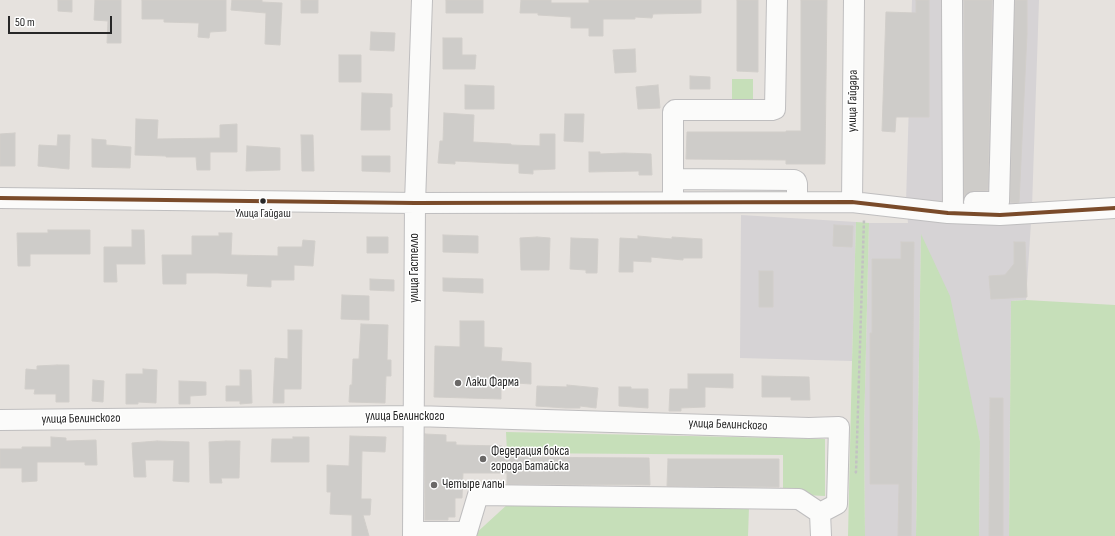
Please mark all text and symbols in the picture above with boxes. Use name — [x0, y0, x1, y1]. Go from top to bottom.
scale bar — [10, 8, 114, 34]
text: 50 m — [15, 15, 35, 30]
street label: улица Гайдара — [845, 70, 861, 132]
marker: Улица Гайдаш — [258, 196, 268, 206]
place label: Улица Гайдаш — [235, 207, 291, 221]
street label: улица Гастелло — [407, 233, 423, 303]
place label: Лаки Фарма — [466, 375, 519, 391]
marker: Лаки Фарма — [453, 378, 463, 388]
street label: улица Белинского — [365, 409, 445, 425]
street label: улица Белинского — [41, 411, 121, 427]
street label: улица Белинского — [688, 416, 768, 434]
place label: Федерация бокса города Батайска — [491, 444, 569, 475]
marker: Федерация бокса города Батайска — [478, 454, 488, 464]
place label: Четыре лапы — [442, 477, 505, 493]
marker: Четыре лапы — [429, 480, 439, 490]

